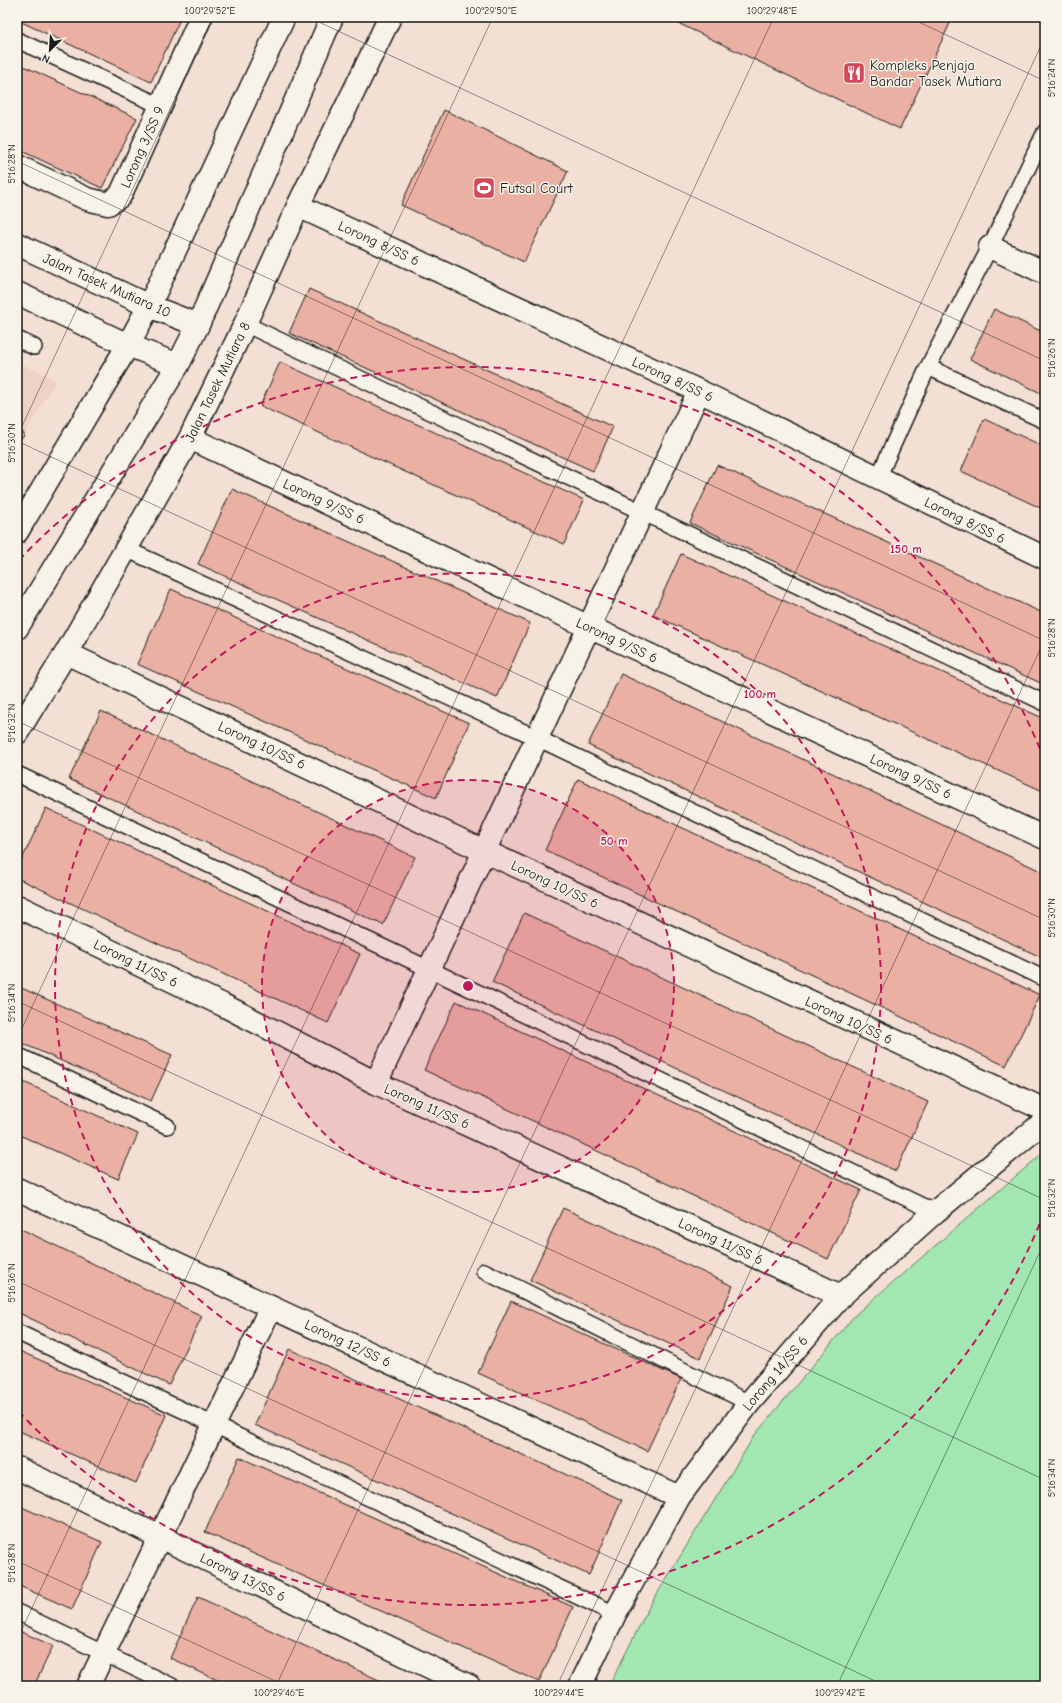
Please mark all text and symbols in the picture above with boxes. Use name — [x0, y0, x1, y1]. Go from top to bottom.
text: 100°29'52"E — [185, 5, 235, 17]
text: 100°29'50"E — [465, 5, 517, 17]
text: 100°29'48"E — [747, 5, 797, 17]
north arrow — [30, 30, 70, 70]
text: N — [40, 51, 52, 66]
place label: Kompleks Penjaja Bandar Tasek Mutiara — [870, 57, 1002, 90]
text: 5°16'24"N — [1046, 59, 1058, 97]
restaurant icon: Kompleks Penjaja Bandar Tasek Mutiara — [841, 60, 867, 86]
street label: Lorong 3/SS 9 — [117, 104, 168, 191]
text: 5°16'28"N — [6, 145, 18, 183]
sports icon: Futsal Court — [471, 175, 497, 201]
place label: Futsal Court — [500, 180, 574, 197]
street label: Lorong 8/SS 6 — [335, 217, 422, 270]
street label: Jalan Tasek Mutiara 10 — [40, 250, 173, 321]
street label: Jalan Tasek Mutiara 8 — [181, 319, 254, 445]
text: 5°16'26"N — [1046, 338, 1058, 378]
street label: Lorong 8/SS 6 — [629, 353, 716, 406]
text: 5°16'30"N — [6, 423, 18, 463]
street label: Lorong 9/SS 6 — [280, 475, 367, 528]
street label: Lorong 8/SS 6 — [922, 494, 1008, 547]
text: 150 m — [890, 542, 922, 556]
street label: Lorong 9/SS 6 — [573, 614, 660, 667]
text: 5°16'28"N — [1046, 619, 1058, 657]
text: 100 m — [744, 687, 776, 701]
text: 5°16'32"N — [6, 704, 18, 742]
street label: Lorong 10/SS 6 — [215, 718, 308, 773]
street label: Lorong 9/SS 6 — [867, 750, 954, 803]
text: 50 m — [600, 834, 628, 848]
street label: Lorong 10/SS 6 — [508, 857, 601, 912]
text: 5°16'30"N — [1046, 898, 1058, 938]
street label: Lorong 11/SS 6 — [91, 936, 181, 991]
centre of rings — [461, 979, 475, 993]
text: 5°16'34"N — [6, 984, 18, 1022]
street label: Lorong 10/SS 6 — [802, 993, 895, 1048]
street label: Lorong 11/SS 6 — [381, 1080, 472, 1133]
text: 5°16'32"N — [1046, 1179, 1058, 1217]
street label: Lorong 11/SS 6 — [676, 1214, 766, 1269]
text: 5°16'36"N — [6, 1263, 18, 1303]
street label: Lorong 12/SS 6 — [302, 1316, 394, 1371]
street label: Lorong 14/SS 6 — [739, 1332, 812, 1414]
text: 5°16'34"N — [1046, 1459, 1058, 1497]
text: 5°16'38"N — [6, 1544, 18, 1582]
street label: Lorong 13/SS 6 — [197, 1549, 288, 1606]
text: 100°29'46"E — [254, 1687, 304, 1699]
text: 100°29'44"E — [534, 1687, 584, 1699]
text: 100°29'42"E — [815, 1687, 865, 1699]

